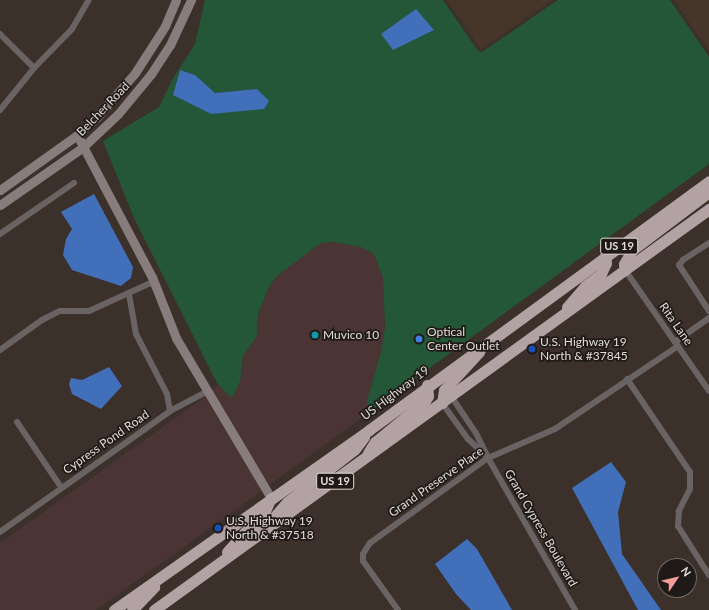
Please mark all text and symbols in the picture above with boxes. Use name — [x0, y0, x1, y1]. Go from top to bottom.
street label: Belcher Road — [74, 79, 132, 139]
road number: US 19 — [600, 237, 638, 255]
street label: Rita Lane — [656, 300, 696, 348]
place label: Optical Center Outlet — [427, 325, 500, 353]
place label: Muvico 10 — [323, 328, 379, 342]
marker: Muvico 10 — [310, 330, 320, 340]
marker: Optical Center Outlet — [414, 334, 424, 344]
place label: U.S. Highway 19 North & #37845 — [540, 335, 628, 363]
marker: U.S. Highway 19 North & #37845 — [527, 344, 537, 354]
street label: US Highway 19 — [358, 363, 432, 423]
street label: Cypress Pond Road — [60, 407, 152, 477]
street label: Grand Preserve Place — [386, 444, 486, 520]
street label: Grand Cypress Boulevard — [501, 467, 581, 589]
road number: US 19 — [316, 472, 354, 490]
place label: U.S. Highway 19 North & #37518 — [226, 514, 314, 542]
marker: U.S. Highway 19 North & #37518 — [213, 523, 223, 533]
north arrow — [657, 558, 697, 598]
text: N — [679, 564, 694, 579]

